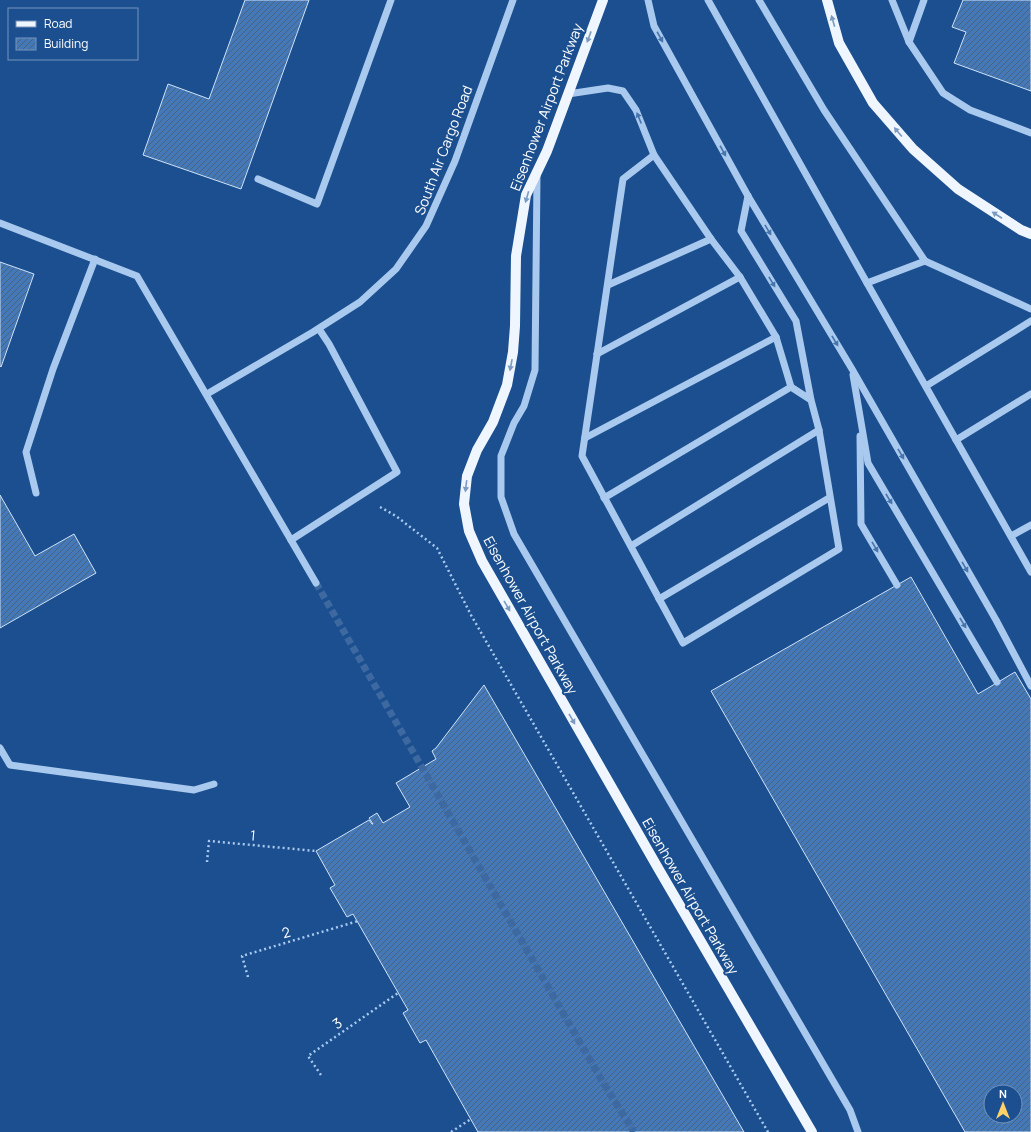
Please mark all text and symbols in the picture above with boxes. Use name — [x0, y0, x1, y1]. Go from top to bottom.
legend — [8, 8, 138, 60]
text: Road — [44, 15, 72, 32]
one-way arrow — [830, 15, 836, 27]
street label: Eisenhower Airport Parkway — [505, 20, 587, 193]
one-way arrow — [586, 31, 592, 43]
one-way arrow — [657, 31, 664, 42]
text: Building — [44, 35, 88, 52]
street label: South Air Cargo Road — [410, 83, 476, 217]
one-way arrow — [636, 112, 642, 124]
one-way arrow — [893, 127, 903, 137]
one-way arrow — [719, 145, 726, 156]
one-way arrow — [523, 190, 529, 203]
one-way arrow — [992, 211, 1002, 219]
one-way arrow — [765, 224, 772, 236]
one-way arrow — [769, 276, 776, 288]
one-way arrow — [832, 335, 839, 347]
one-way arrow — [508, 359, 514, 371]
one-way arrow — [897, 448, 904, 460]
one-way arrow — [463, 480, 469, 492]
one-way arrow — [886, 493, 893, 505]
street label: Eisenhower Airport Parkway — [480, 533, 583, 698]
one-way arrow — [871, 541, 878, 553]
one-way arrow — [962, 561, 968, 572]
one-way arrow — [504, 600, 511, 612]
one-way arrow — [959, 617, 966, 629]
one-way arrow — [569, 713, 576, 725]
street label: Eisenhower Airport Parkway — [638, 814, 744, 978]
street label: 1 — [249, 825, 257, 845]
street label: 2 — [279, 922, 293, 942]
street label: 3 — [328, 1013, 346, 1033]
north arrow — [983, 1084, 1023, 1124]
text: N — [999, 1086, 1007, 1101]

